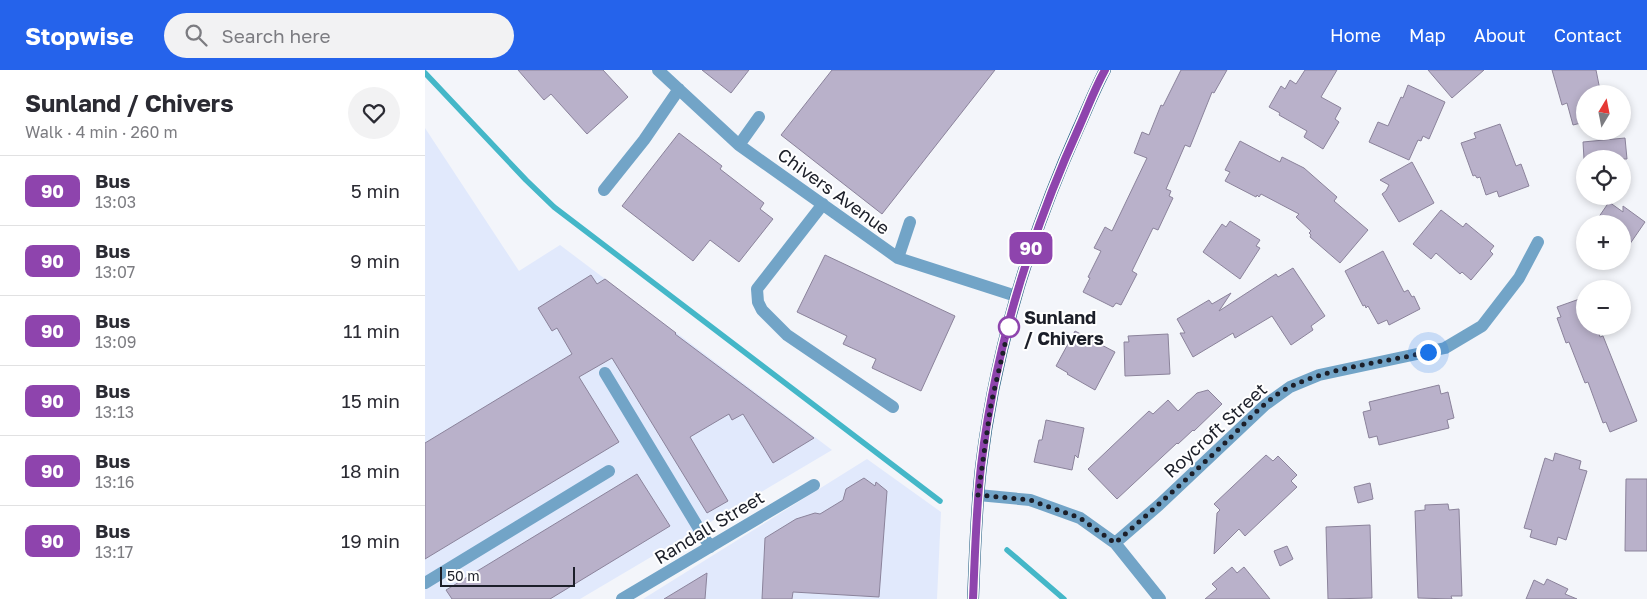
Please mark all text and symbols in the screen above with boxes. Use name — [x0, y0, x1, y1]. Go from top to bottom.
search box — [164, 13, 514, 58]
text: Stopwise — [25, 21, 134, 50]
icon: search — [182, 21, 210, 49]
text: Search here — [222, 24, 330, 47]
text: Home — [1330, 24, 1381, 46]
text: Map — [1409, 24, 1446, 46]
text: About — [1474, 24, 1526, 46]
text: Contact — [1554, 24, 1622, 46]
north arrow — [1576, 85, 1631, 140]
map controls — [1576, 85, 1631, 335]
button: heart — [348, 87, 400, 139]
text: Sunland / Chivers — [25, 88, 234, 117]
text: Walk · 4 min · 260 m — [25, 122, 178, 142]
street label: Chivers Avenue — [774, 143, 894, 239]
button: locate — [1576, 150, 1631, 205]
text: Bus — [95, 169, 130, 192]
text: 5 min — [351, 179, 400, 202]
text: 90 — [41, 180, 64, 202]
text: 13:03 — [95, 192, 136, 212]
button: + — [1576, 215, 1631, 270]
line badge: 90 — [1009, 232, 1053, 264]
text: 90 — [1019, 237, 1043, 259]
text: Bus — [95, 239, 130, 262]
text: 9 min — [350, 249, 400, 272]
text: 90 — [41, 250, 64, 272]
text: 13:07 — [95, 262, 135, 282]
button: − — [1576, 280, 1631, 335]
place label: Sunland / Chivers — [1024, 306, 1104, 349]
text: Bus — [95, 309, 130, 332]
marker: Sunland / Chivers — [998, 316, 1020, 338]
text: 11 min — [343, 319, 400, 342]
text: 90 — [41, 320, 64, 342]
text: 13:09 — [95, 332, 137, 352]
your location — [1416, 340, 1441, 365]
street label: Roycroft Street — [1159, 378, 1271, 482]
text: Bus — [95, 379, 130, 402]
text: 15 min — [341, 389, 400, 412]
text: 90 — [41, 390, 64, 412]
text: 13:13 — [95, 402, 134, 422]
text: Bus — [95, 449, 130, 472]
text: 18 min — [341, 459, 400, 482]
text: 90 — [41, 460, 64, 482]
text: 13:16 — [95, 472, 134, 492]
street label: Randall Street — [650, 486, 768, 568]
text: Bus — [95, 519, 130, 542]
text: 19 min — [341, 529, 400, 552]
text: 90 — [41, 530, 64, 552]
text: 13:17 — [95, 542, 133, 562]
scale bar — [440, 564, 575, 587]
text: 50 m — [447, 567, 480, 584]

